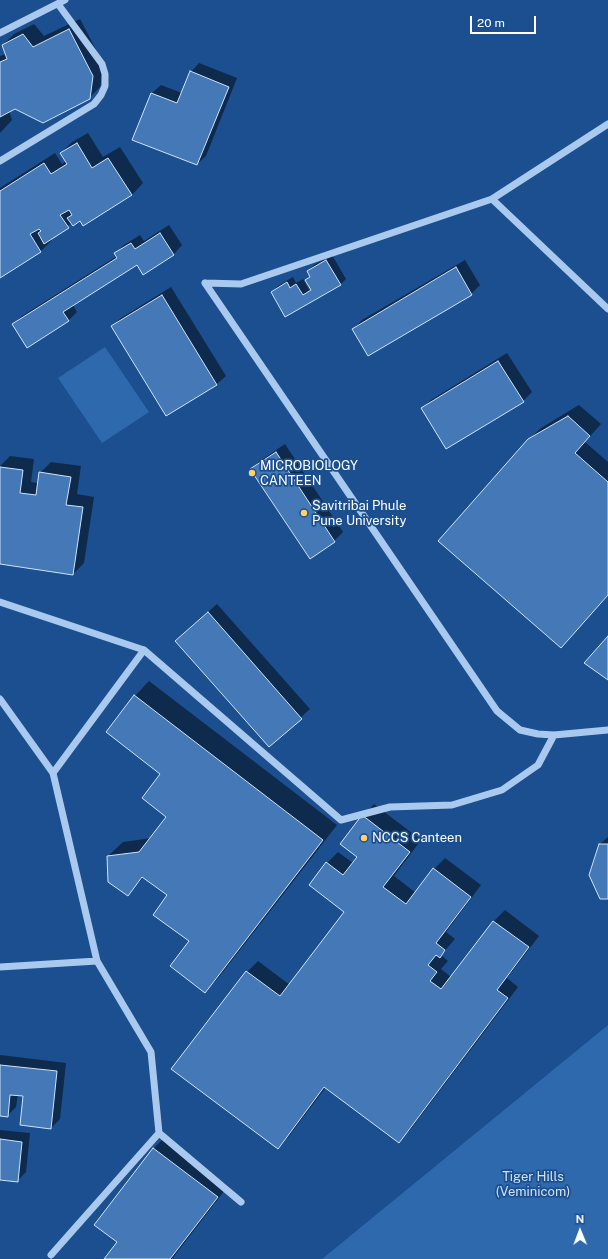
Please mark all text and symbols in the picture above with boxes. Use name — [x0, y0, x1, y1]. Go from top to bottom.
scale bar — [472, 8, 538, 34]
text: 20 m — [477, 16, 505, 30]
place label: MICROBIOLOGY CANTEEN — [260, 458, 358, 489]
marker: MICROBIOLOGY CANTEEN — [247, 468, 257, 478]
place label: Savitribai Phule Pune University — [312, 498, 406, 529]
marker: Savitribai Phule Pune University — [299, 508, 309, 518]
place label: NCCS Canteen — [372, 830, 462, 846]
marker: NCCS Canteen — [359, 833, 369, 843]
park label: Tiger Hills (Veminicom) — [496, 1169, 570, 1200]
north arrow — [560, 1211, 600, 1251]
text: N — [575, 1213, 584, 1225]

